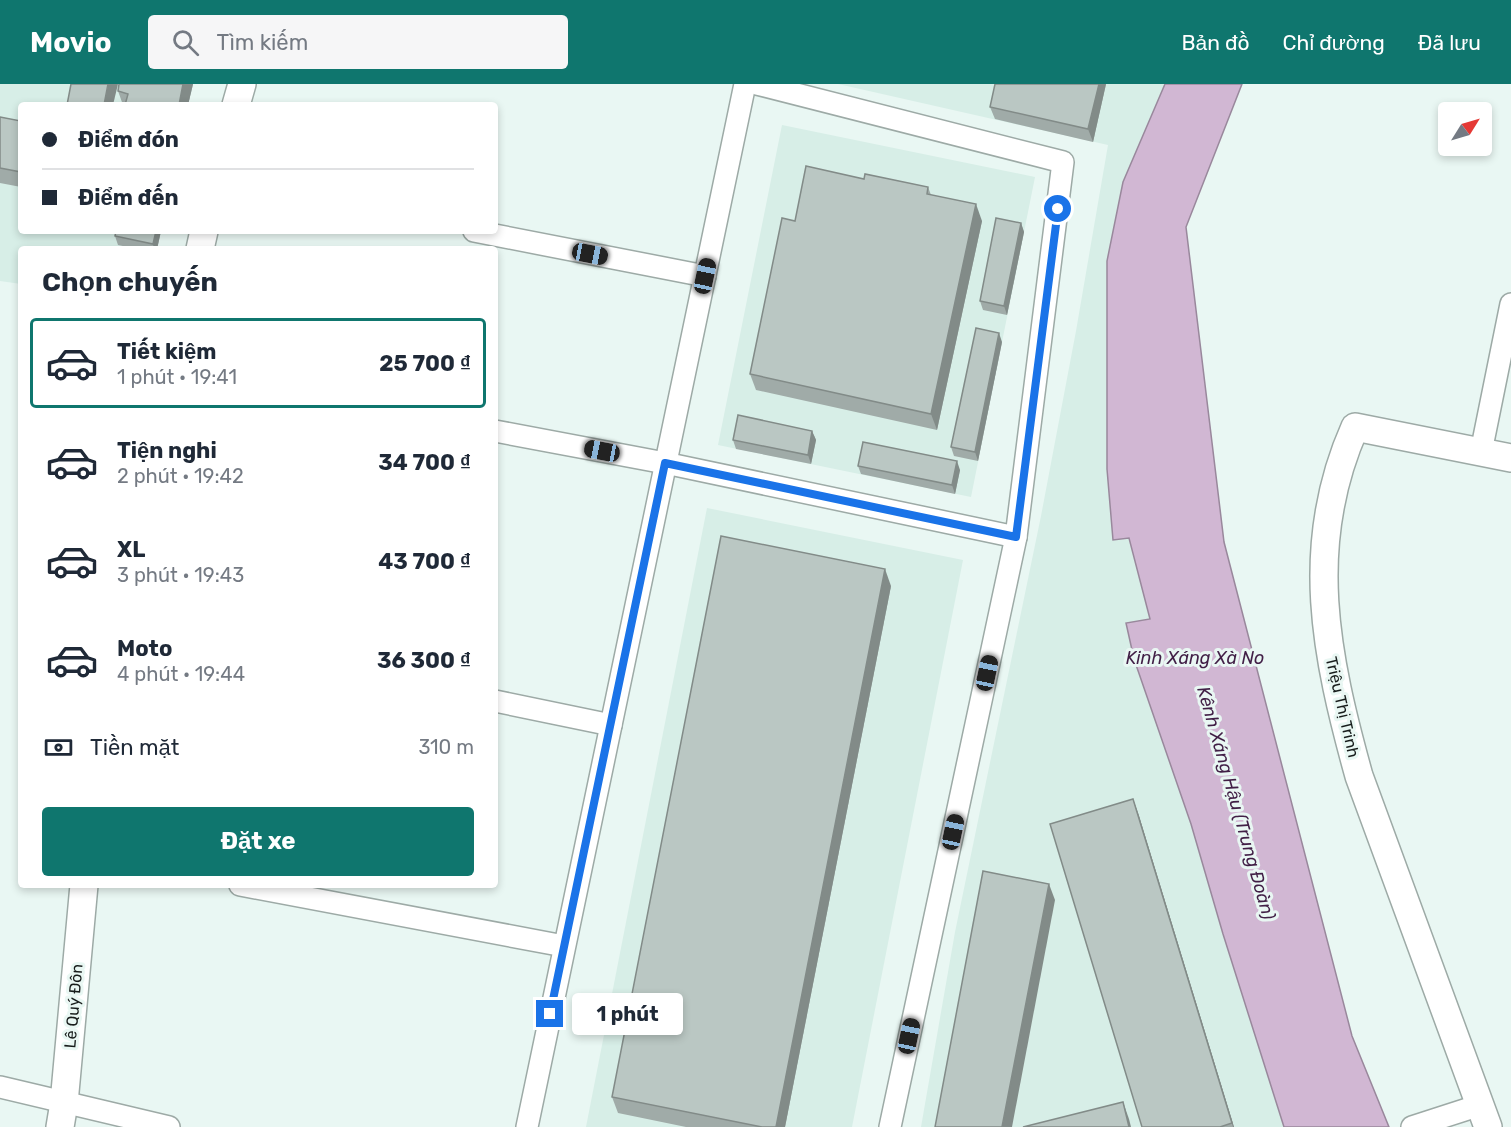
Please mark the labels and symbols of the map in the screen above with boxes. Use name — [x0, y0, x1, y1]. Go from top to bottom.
north arrow — [1438, 102, 1492, 156]
route start — [1044, 195, 1071, 222]
car — [571, 242, 609, 266]
car — [692, 257, 718, 295]
car — [583, 439, 621, 463]
water label: Kinh Xáng Xà No — [1126, 647, 1264, 669]
car — [974, 654, 1000, 692]
street label: Triệu Thị Trinh — [1322, 655, 1363, 759]
water label: Kênh Xáng Hậu (Trung Đoàn) — [1192, 684, 1280, 922]
car — [940, 813, 966, 851]
street label: Lê Quý Đôn — [60, 963, 87, 1049]
callout: 1 phút — [571, 993, 682, 1035]
route end — [536, 1000, 563, 1027]
car — [896, 1017, 922, 1055]

